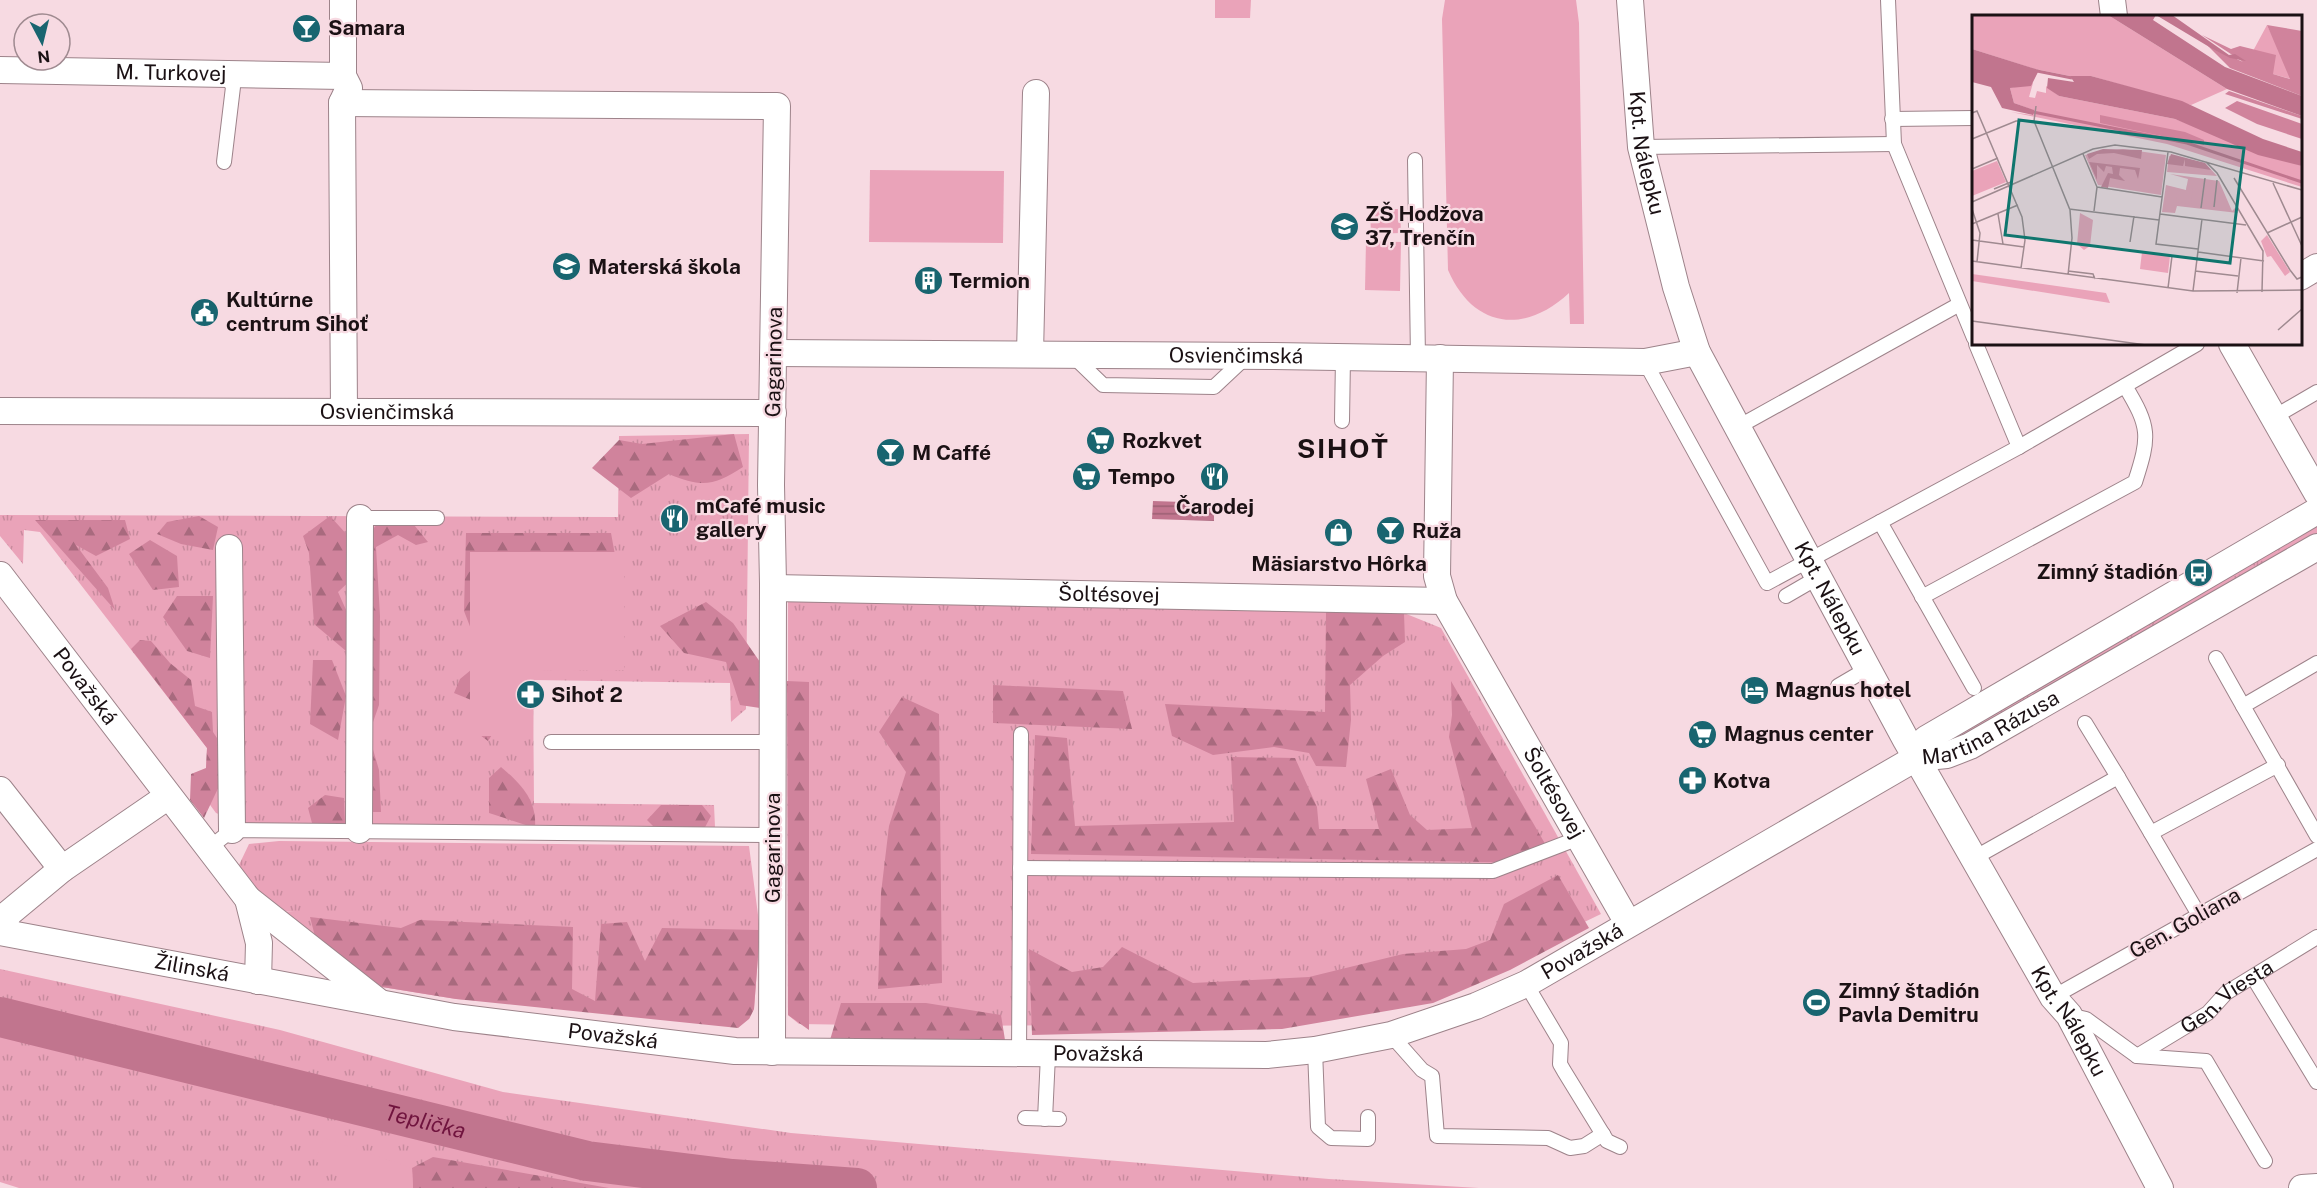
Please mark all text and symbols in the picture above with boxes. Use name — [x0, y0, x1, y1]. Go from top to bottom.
north arrow — [12, 12, 72, 72]
bar icon: Samara — [291, 12, 323, 44]
place label: Samara — [328, 15, 405, 40]
inset map — [1972, 15, 2302, 345]
text: N — [36, 46, 51, 67]
street label: M. Turkovej — [115, 59, 227, 86]
street label: Kpt. Nálepku — [1625, 90, 1670, 217]
place label: ZŠ Hodžova 37, Trenčín — [1365, 201, 1484, 250]
school or university icon: ZŠ Hodžova 37, Trenčín — [1328, 210, 1360, 242]
school or university icon: Materská škola — [551, 251, 583, 283]
place label: Materská škola — [588, 254, 741, 279]
building icon: Termion — [912, 265, 944, 297]
place label: Termion — [949, 268, 1030, 293]
place label: Kultúrne centrum Sihoť — [226, 287, 369, 336]
public building icon: Kultúrne centrum Sihoť — [189, 296, 221, 328]
street label: Gagarinova — [760, 306, 787, 418]
street label: Osvienčimská — [1169, 342, 1303, 368]
street label: Osvienčimská — [320, 399, 454, 424]
supermarket icon: Rozkvet — [1085, 425, 1117, 457]
place label: Rozkvet — [1122, 428, 1202, 453]
district label: SIHOŤ — [1297, 432, 1389, 464]
bar icon: M Caffé — [875, 437, 907, 469]
place label: M Caffé — [912, 440, 991, 465]
restaurant icon: Čarodej — [1199, 460, 1231, 492]
supermarket icon: Tempo — [1071, 461, 1103, 493]
place label: Tempo — [1108, 464, 1175, 489]
place label: mCafé music gallery — [696, 493, 826, 542]
place label: Čarodej — [1176, 494, 1254, 519]
restaurant icon: mCafé music gallery — [659, 502, 691, 534]
bar icon: Ruža — [1375, 515, 1407, 547]
shop icon: Mäsiarstvo Hôrka — [1323, 517, 1355, 549]
place label: Ruža — [1412, 518, 1462, 543]
street label: Kpt. Nálepku — [1789, 537, 1871, 659]
place label: Mäsiarstvo Hôrka — [1251, 551, 1427, 576]
bus stop icon: Zimný štadión — [2183, 556, 2215, 588]
place label: Zimný štadión — [2037, 559, 2178, 584]
street label: Šoltésovej — [1058, 581, 1160, 607]
street label: Považská — [48, 642, 123, 729]
hotel icon: Magnus hotel — [1738, 674, 1770, 706]
place label: Magnus hotel — [1775, 677, 1912, 702]
pharmacy icon: Sihoť 2 — [514, 679, 546, 711]
place label: Sihoť 2 — [551, 682, 623, 707]
street label: Martina Rázusa — [1921, 685, 2063, 769]
supermarket icon: Magnus center — [1687, 718, 1719, 750]
place label: Magnus center — [1724, 721, 1874, 746]
street label: Šoltésovej — [1518, 742, 1590, 843]
pharmacy icon: Kotva — [1676, 765, 1708, 797]
place label: Kotva — [1713, 768, 1770, 793]
street label: Gagarinova — [760, 793, 785, 903]
street label: Gen. Goliana — [2125, 882, 2245, 963]
street label: Považská — [1536, 917, 1627, 985]
street label: Žilinská — [152, 948, 231, 987]
street label: Gen. Viesta — [2176, 954, 2277, 1039]
street label: Kpt. Nálepku — [2026, 961, 2112, 1081]
place label: Zimný štadión Pavla Demitru — [1838, 978, 1979, 1027]
sports icon: Zimný štadión Pavla Demitru — [1801, 987, 1833, 1019]
street label: Považská — [566, 1018, 660, 1054]
street label: Považská — [1053, 1040, 1144, 1066]
water label: Teplička — [382, 1099, 468, 1144]

